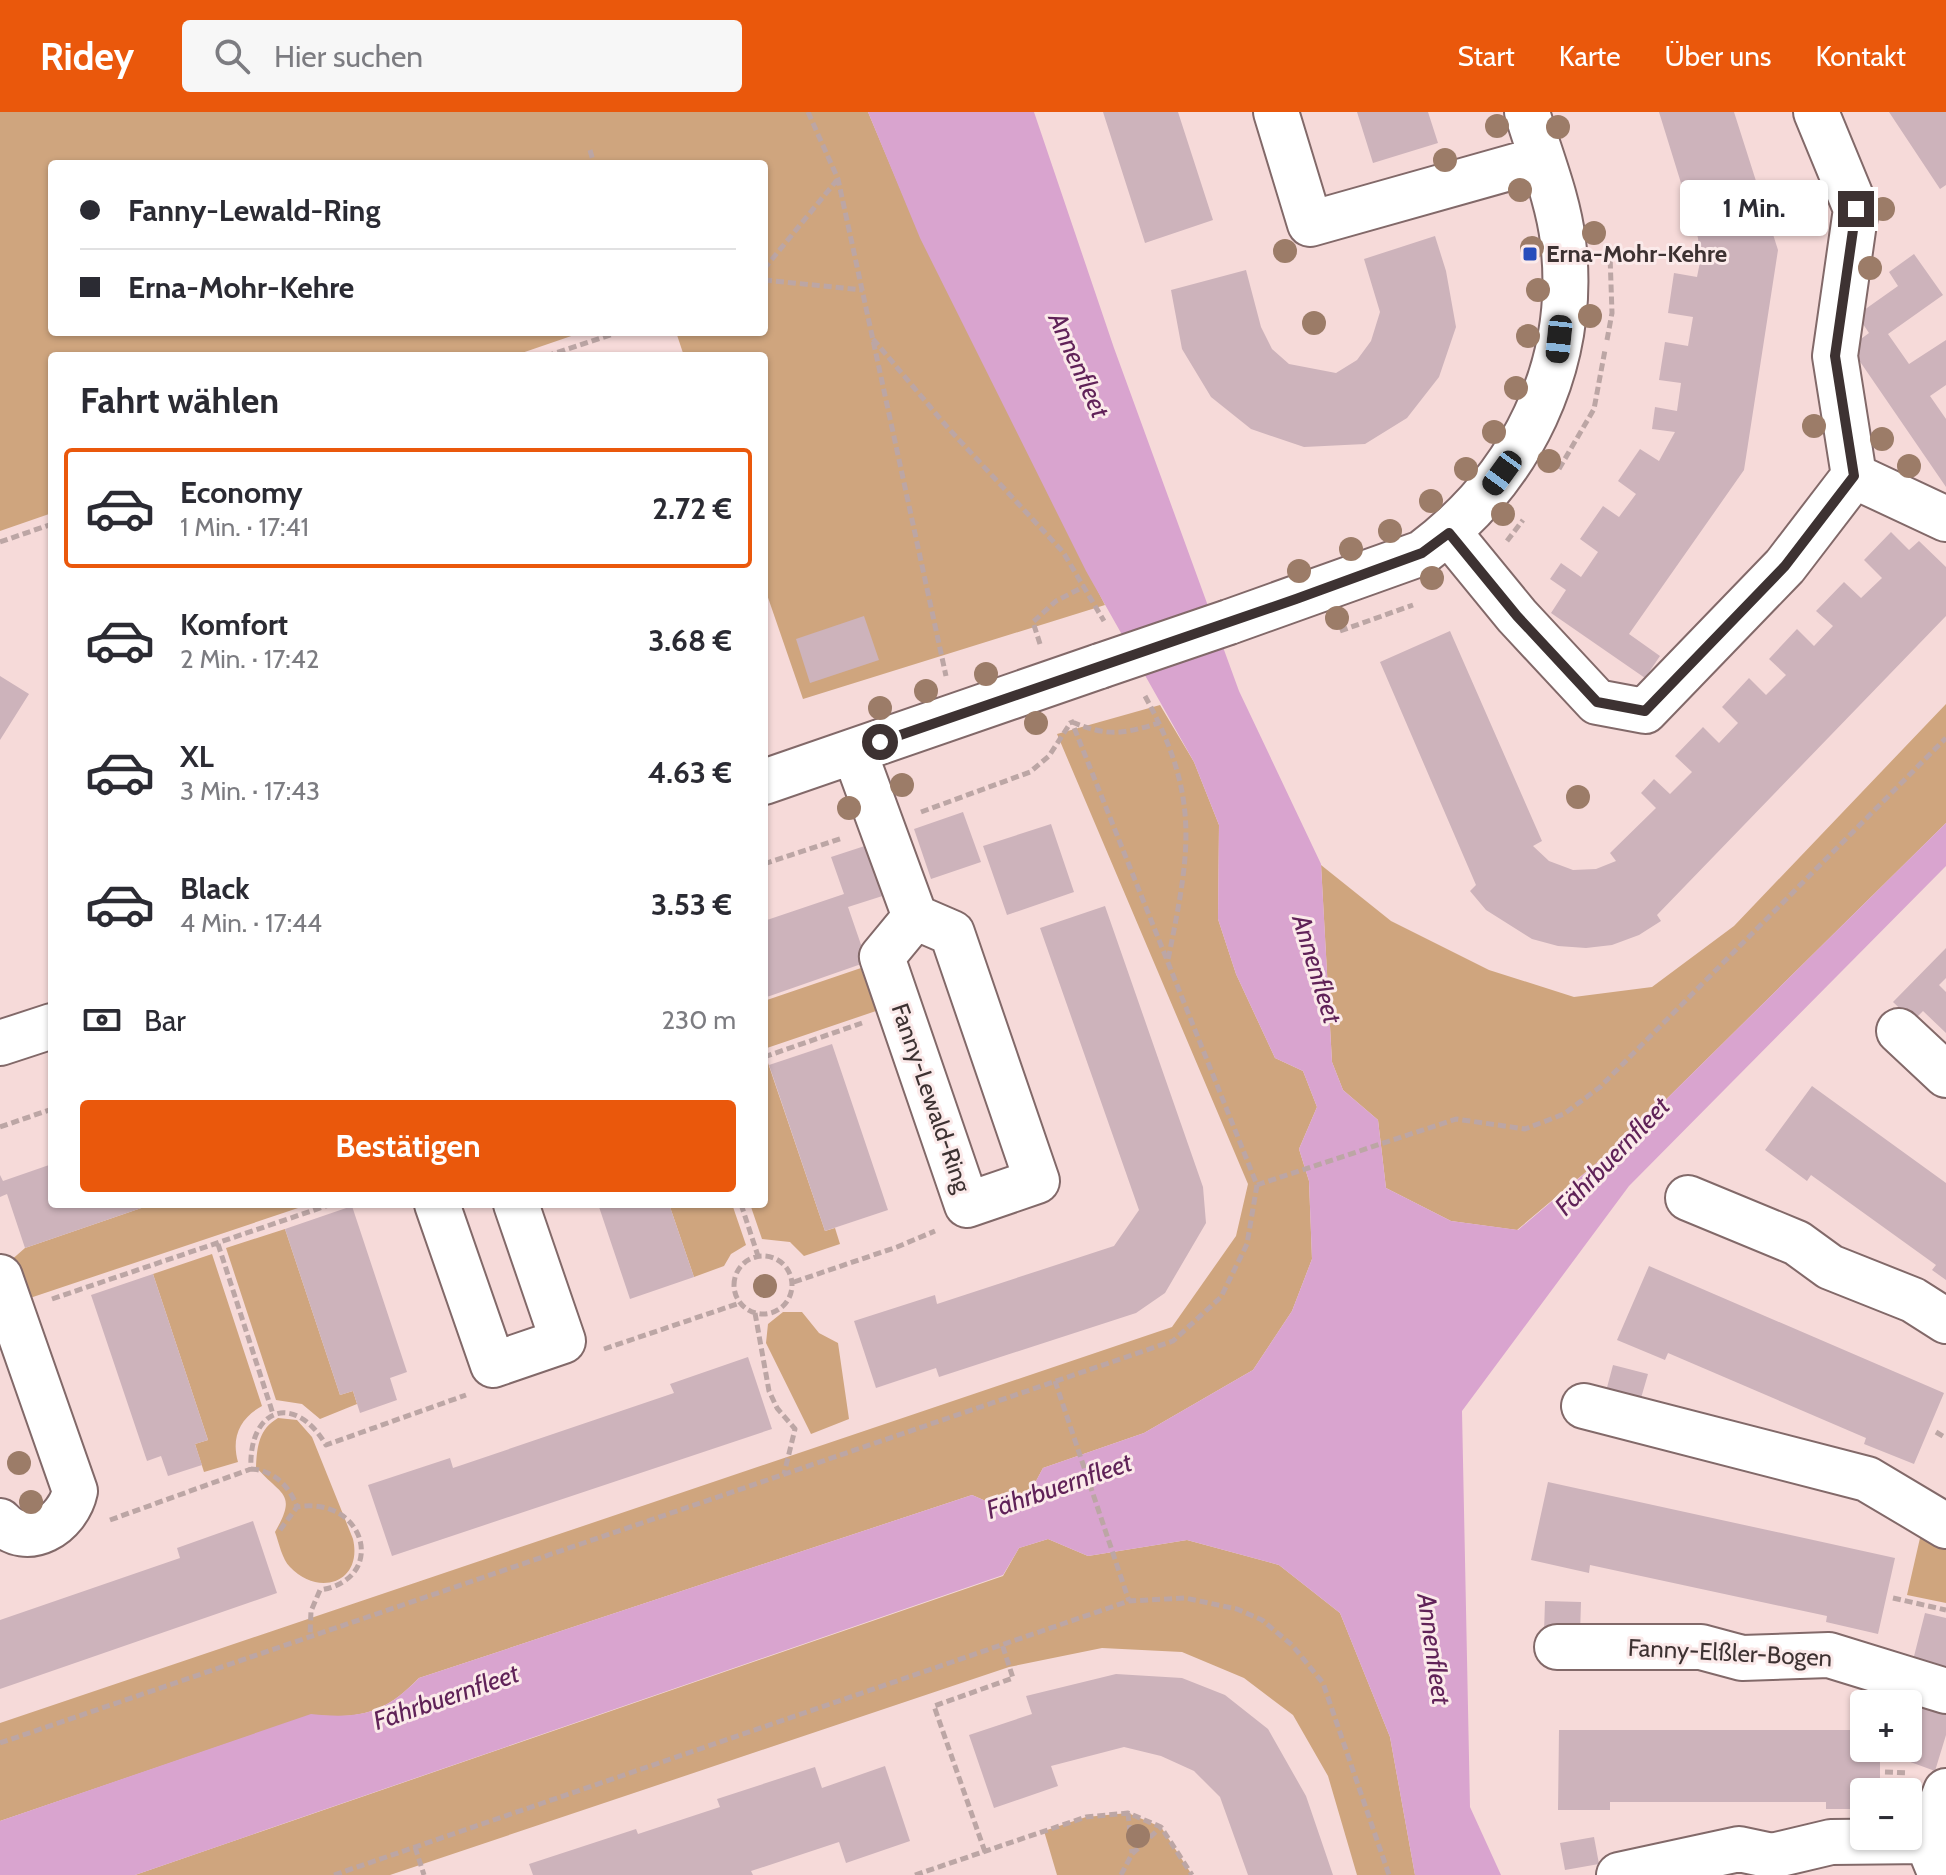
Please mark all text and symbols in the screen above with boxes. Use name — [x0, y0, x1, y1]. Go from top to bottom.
search box — [182, 20, 742, 92]
text: Ridey — [40, 33, 134, 80]
icon: search — [210, 34, 254, 78]
text: Hier suchen — [274, 38, 423, 75]
text: Start — [1458, 39, 1515, 73]
text: Karte — [1559, 39, 1621, 73]
text: Über uns — [1665, 39, 1771, 73]
text: Kontakt — [1815, 39, 1906, 73]
callout: 1 Min. — [1680, 181, 1828, 237]
route end — [1838, 191, 1874, 227]
text: Fanny-Lewald-Ring — [128, 192, 380, 229]
text: 1 Min. — [1722, 192, 1786, 224]
place label: Erna-Mohr-Kehre — [1546, 239, 1727, 268]
marker: Erna-Mohr-Kehre — [1521, 245, 1539, 263]
text: Erna-Mohr-Kehre — [128, 269, 354, 306]
water label: Annenfleet — [1041, 306, 1117, 424]
car — [1545, 314, 1573, 364]
text: Fahrt wählen — [80, 378, 279, 422]
car — [1478, 447, 1526, 499]
icon: car — [84, 472, 156, 544]
text: Economy — [180, 474, 303, 511]
text: 2.72 € — [652, 490, 732, 527]
text: 1 Min. · 17:41 — [180, 511, 309, 543]
icon: car — [84, 604, 156, 676]
text: Komfort — [180, 606, 288, 643]
text: 3.68 € — [648, 622, 732, 659]
text: 2 Min. · 17:42 — [180, 643, 319, 675]
route start — [862, 724, 898, 760]
icon: car — [84, 736, 156, 808]
text: XL — [180, 738, 214, 775]
text: 4.63 € — [648, 754, 732, 791]
text: 3 Min. · 17:43 — [180, 775, 320, 807]
icon: car — [84, 868, 156, 940]
text: Black — [180, 870, 250, 907]
text: 3.53 € — [651, 886, 732, 923]
text: 4 Min. · 17:44 — [180, 907, 322, 939]
water label: Annenfleet — [1285, 910, 1349, 1028]
icon: cash — [80, 998, 124, 1042]
street label: Fanny-Lewald-Ring — [885, 999, 978, 1197]
text: Bar — [144, 1002, 186, 1039]
text: 230 m — [662, 1004, 736, 1036]
water label: Fährbuernfleet — [1548, 1089, 1677, 1222]
button: Bestätigen — [80, 1100, 736, 1192]
water label: Fährbuernfleet — [982, 1446, 1137, 1526]
water label: Annenfleet — [1410, 1590, 1458, 1708]
street label: Fanny-Elßler-Bogen — [1627, 1633, 1833, 1672]
water label: Fährbuernfleet — [369, 1657, 524, 1737]
map controls — [1850, 1690, 1922, 1850]
button: + — [1850, 1690, 1922, 1762]
button: − — [1850, 1778, 1922, 1850]

